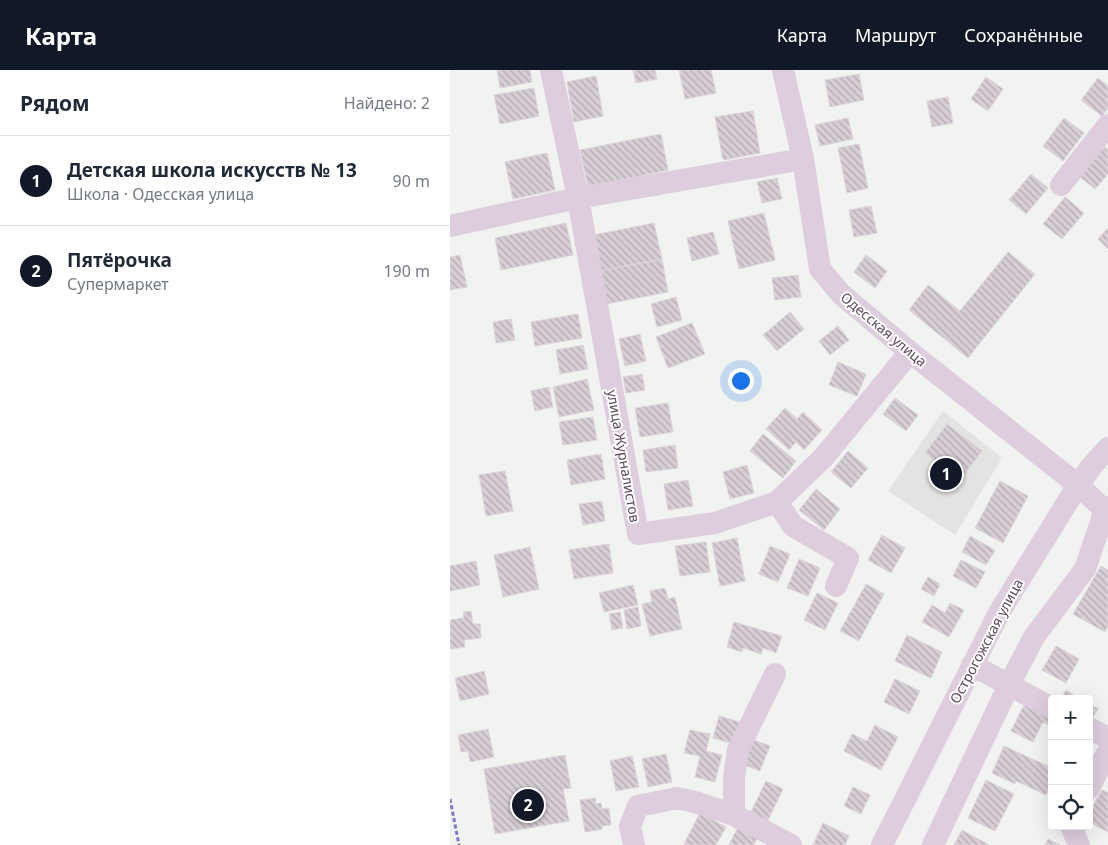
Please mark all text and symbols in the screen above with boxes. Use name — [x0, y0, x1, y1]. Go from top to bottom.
text: Карта — [25, 19, 97, 52]
text: Карта — [777, 23, 827, 47]
text: Маршрут — [855, 23, 936, 47]
text: Сохранённые — [964, 23, 1083, 47]
text: Рядом — [20, 89, 90, 117]
text: Найдено: 2 — [344, 92, 430, 114]
text: Детская школа искусств № 13 — [67, 157, 357, 183]
text: 1 — [31, 170, 41, 192]
text: 90 m — [393, 170, 430, 192]
text: Школа · Одесская улица — [67, 183, 254, 205]
text: Пятёрочка — [67, 247, 172, 273]
text: 2 — [31, 260, 41, 282]
text: 190 m — [383, 260, 430, 282]
text: Супермаркет — [67, 273, 169, 295]
street label: Одесская улица — [837, 287, 931, 371]
your location — [728, 368, 754, 394]
street label: улица Журналистов — [603, 388, 645, 524]
pin: 1 — [930, 455, 962, 493]
street label: Острогожская улица — [945, 575, 1027, 707]
map controls — [1048, 695, 1093, 830]
button: + — [1048, 695, 1093, 740]
button: − — [1048, 740, 1093, 785]
button: locate — [1048, 785, 1093, 830]
pin: 2 — [512, 786, 544, 824]

